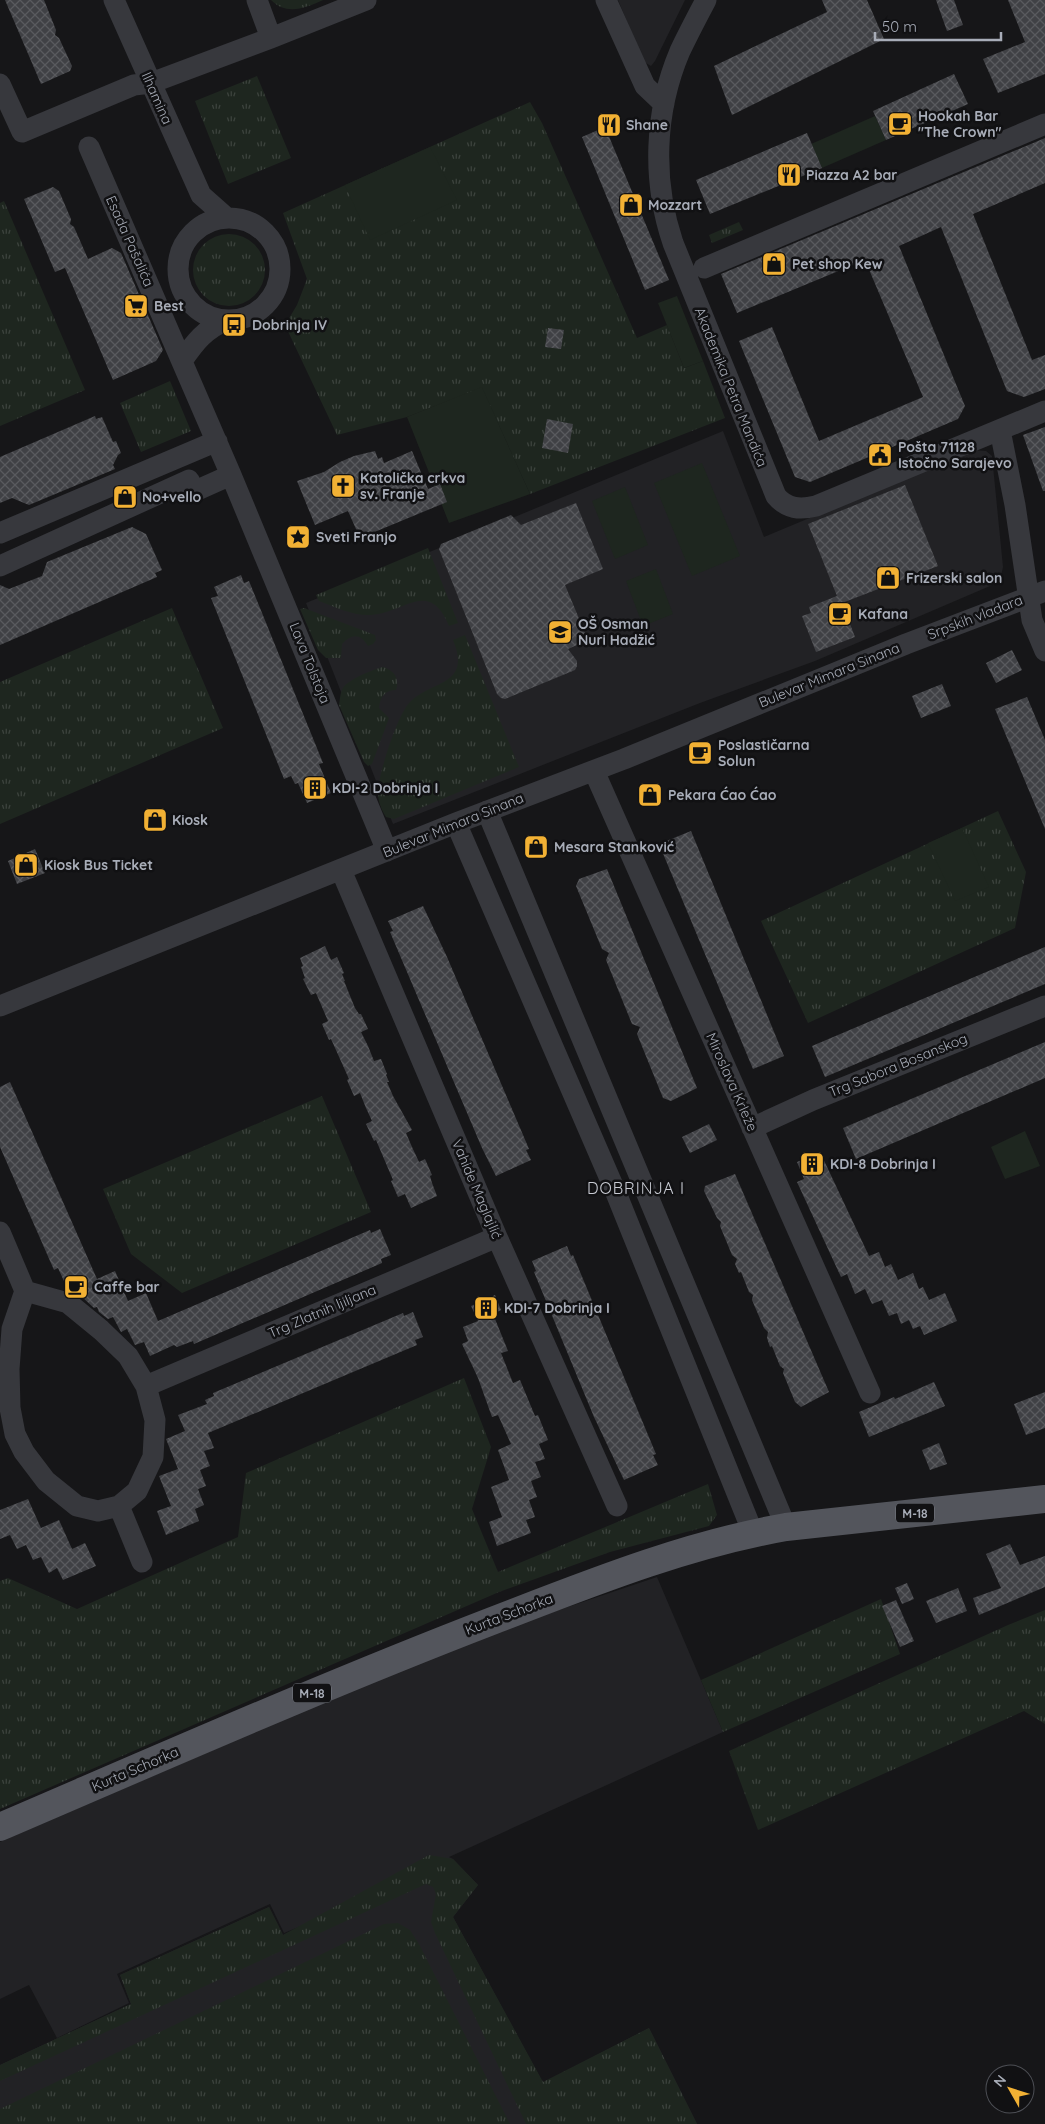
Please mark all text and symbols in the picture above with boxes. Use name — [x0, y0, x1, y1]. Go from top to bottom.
scale bar — [875, 10, 1001, 42]
text: 50 m — [882, 17, 917, 36]
street label: Ilhamina — [137, 69, 177, 127]
place label: Hookah Bar "The Crown" — [918, 107, 1002, 141]
cafe icon: Hookah Bar "The Crown" — [887, 111, 913, 137]
restaurant icon: Shane — [596, 112, 622, 138]
place label: Shane — [626, 116, 668, 134]
restaurant icon: Piazza A2 bar — [776, 162, 802, 188]
place label: Piazza A2 bar — [806, 166, 897, 184]
shop icon: Mozzart — [618, 192, 644, 218]
street label: Esada Pašalića — [102, 193, 158, 289]
place label: Mozzart — [648, 196, 702, 214]
shop icon: Pet shop Kew — [761, 251, 787, 277]
place label: Pet shop Kew — [792, 255, 883, 273]
supermarket icon: Best — [123, 293, 149, 319]
place label: Best — [154, 297, 184, 315]
street label: Akademika Petra Mandića — [691, 305, 771, 469]
bus stop icon: Dobrinja IV — [221, 312, 247, 338]
place label: Dobrinja IV — [252, 316, 328, 334]
place label: Pošta 71128 Istočno Sarajevo — [898, 438, 1012, 472]
public building icon: Pošta 71128 Istočno Sarajevo — [867, 442, 893, 468]
place label: Katolička crkva sv. Franje — [360, 469, 465, 503]
church icon: Katolička crkva sv. Franje — [330, 473, 356, 499]
shop icon: No+vello — [112, 484, 138, 510]
place label: No+vello — [142, 488, 202, 506]
place icon: Sveti Franjo — [285, 524, 311, 550]
place label: Sveti Franjo — [316, 528, 397, 546]
shop icon: Frizerski salon — [875, 565, 901, 591]
place label: Frizerski salon — [906, 569, 1002, 587]
street label: Srpskih vladara — [925, 591, 1025, 643]
cafe icon: Kafana — [827, 601, 853, 627]
place label: Kafana — [858, 605, 908, 623]
place label: OŠ Osman Nuri Hadžić — [578, 615, 655, 649]
school or university icon: OŠ Osman Nuri Hadžić — [547, 619, 573, 645]
street label: Lava Tolstoja — [286, 620, 334, 706]
street label: Bulevar Mimara Sinana — [756, 638, 902, 712]
place label: Poslastičarna Solun — [718, 736, 809, 770]
cafe icon: Poslastičarna Solun — [687, 740, 713, 766]
building icon: KDI-2 Dobrinja I — [302, 775, 328, 801]
place label: KDI-2 Dobrinja I — [332, 779, 438, 797]
shop icon: Pekara Ćao Ćao — [637, 782, 663, 808]
place label: Pekara Ćao Ćao — [668, 786, 777, 804]
street label: Bulevar Mimara Sinana — [380, 788, 526, 862]
shop icon: Kiosk — [142, 807, 168, 833]
place label: Kiosk — [172, 811, 208, 829]
shop icon: Mesara Stanković — [523, 834, 549, 860]
place label: Mesara Stanković — [554, 838, 674, 856]
shop icon: Kiosk Bus Ticket — [13, 852, 39, 878]
place label: Kiosk Bus Ticket — [44, 856, 153, 874]
street label: Trg Sabora Bosanskog — [826, 1029, 970, 1101]
street label: Miroslava Krleže — [702, 1030, 762, 1134]
street label: Vahide Maglajlić — [448, 1136, 506, 1242]
building icon: KDI-8 Dobrinja I — [799, 1151, 825, 1177]
place label: KDI-8 Dobrinja I — [830, 1155, 936, 1173]
district label: DOBRINJA I — [587, 1178, 685, 1198]
cafe icon: Caffe bar — [63, 1274, 89, 1300]
place label: Caffe bar — [94, 1278, 160, 1296]
street label: Trg Zlatnih ljiljana — [265, 1280, 379, 1342]
building icon: KDI-7 Dobrinja I — [473, 1295, 499, 1321]
place label: KDI-7 Dobrinja I — [504, 1299, 610, 1317]
road number: M-18 — [896, 1504, 934, 1522]
street label: Kurta Schorka — [463, 1589, 555, 1639]
road number: M-18 — [293, 1684, 331, 1702]
street label: Kurta Schorka — [89, 1743, 181, 1795]
north arrow — [985, 2064, 1035, 2114]
text: N — [990, 2071, 1010, 2090]

